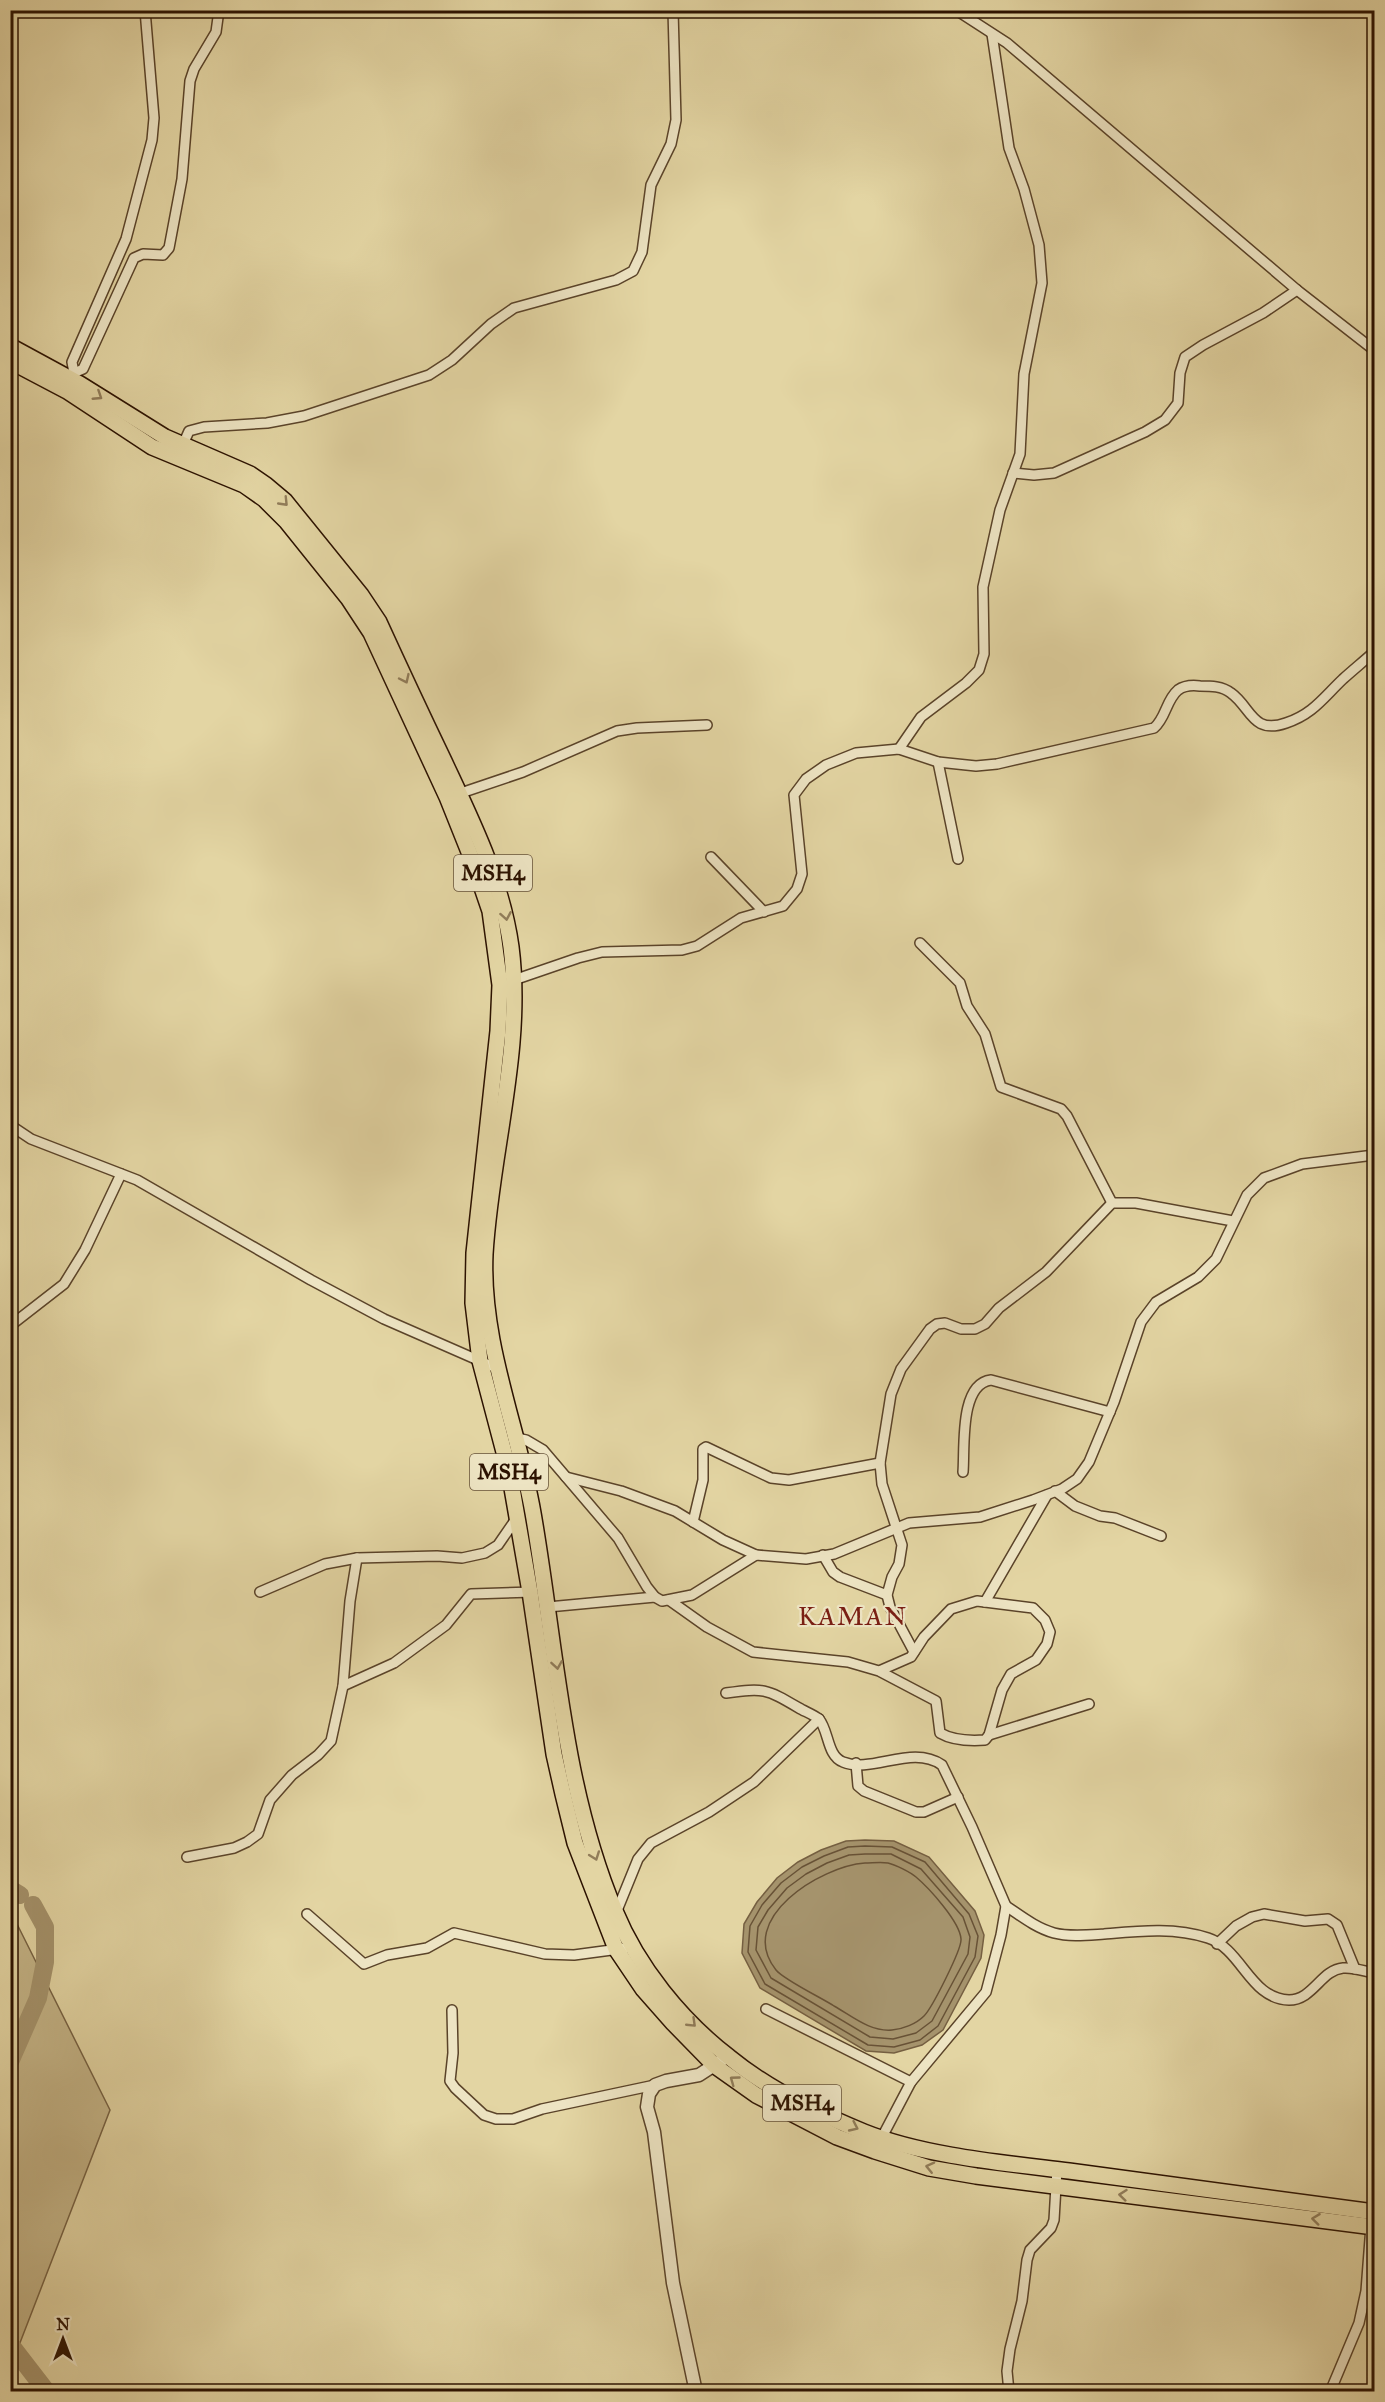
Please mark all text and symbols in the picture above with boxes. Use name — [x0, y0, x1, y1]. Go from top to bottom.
one-way arrow — [91, 388, 102, 399]
one-way arrow — [277, 494, 288, 505]
one-way arrow — [398, 672, 410, 683]
road number: MSH4 — [454, 855, 532, 891]
one-way arrow — [499, 911, 512, 921]
road number: MSH4 — [470, 1454, 548, 1490]
district label: KAMAN — [798, 1600, 908, 1632]
one-way arrow — [550, 1660, 562, 1670]
one-way arrow — [588, 1850, 601, 1861]
one-way arrow — [684, 2015, 695, 2026]
one-way arrow — [730, 2076, 741, 2087]
road number: MSH4 — [763, 2085, 841, 2121]
one-way arrow — [848, 2120, 859, 2132]
one-way arrow — [925, 2162, 935, 2175]
one-way arrow — [1118, 2189, 1128, 2202]
one-way arrow — [1312, 2214, 1321, 2226]
north arrow — [33, 2309, 93, 2369]
text: N — [56, 2315, 70, 2334]

